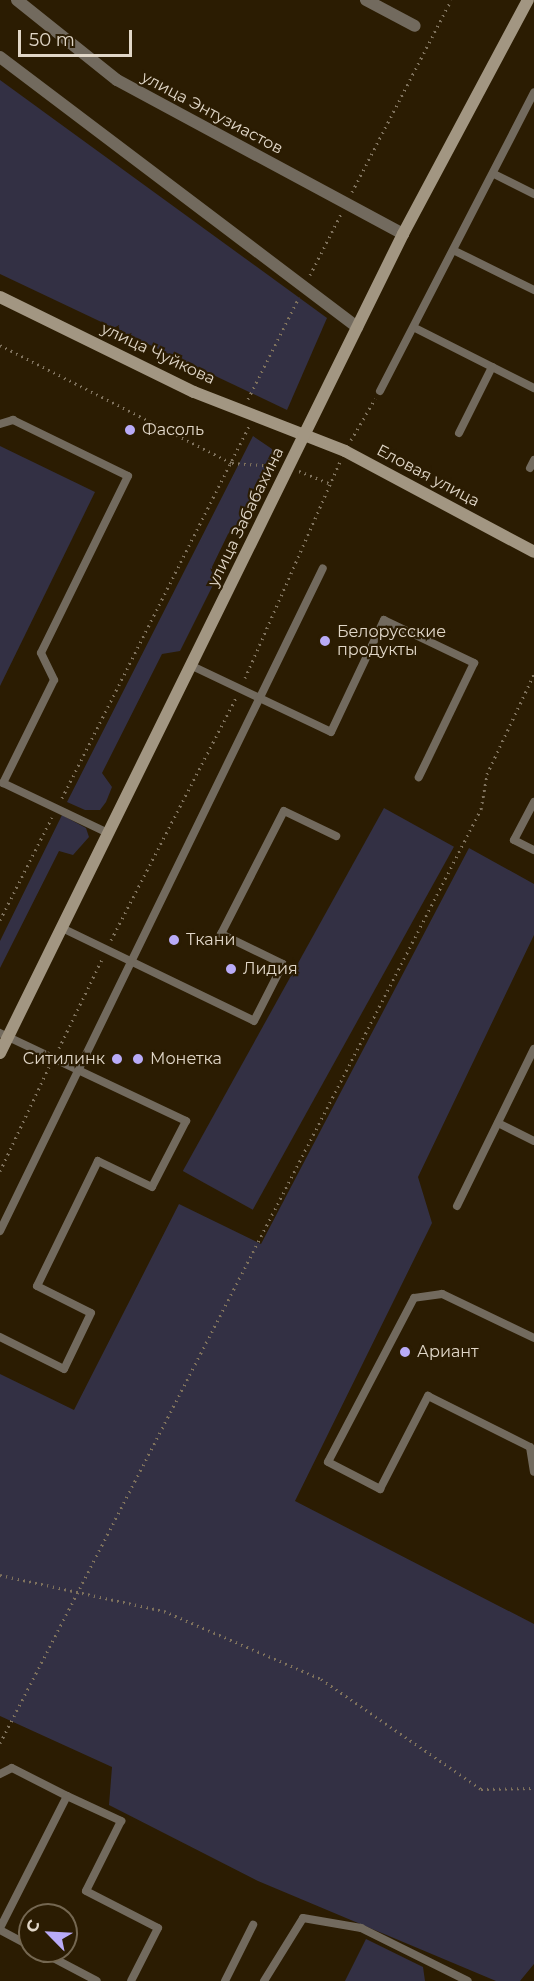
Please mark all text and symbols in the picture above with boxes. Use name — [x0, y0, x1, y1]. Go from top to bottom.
scale bar — [21, 18, 135, 56]
text: 50 m — [29, 29, 75, 51]
street label: улица Энтузиастов — [138, 68, 286, 158]
street label: улица Чуйкова — [98, 319, 218, 389]
place label: Фасоль — [142, 420, 204, 440]
marker: Фасоль — [123, 423, 137, 437]
street label: Еловая улица — [373, 441, 483, 511]
street label: улица Забабахина — [204, 444, 288, 590]
place label: Белорусские продукты — [337, 622, 446, 660]
marker: Белорусские продукты — [318, 634, 332, 648]
place label: Ткани — [186, 930, 235, 950]
marker: Ткани — [167, 933, 181, 947]
place label: Лидия — [243, 959, 298, 979]
marker: Лидия — [224, 962, 238, 976]
place label: Ситилинк — [23, 1049, 105, 1069]
place label: Монетка — [150, 1049, 222, 1069]
marker: Ситилинк — [110, 1052, 124, 1066]
marker: Монетка — [131, 1052, 145, 1066]
place label: Ариант — [417, 1342, 479, 1362]
marker: Ариант — [398, 1345, 412, 1359]
north arrow — [18, 1903, 78, 1963]
text: С — [22, 1917, 44, 1935]

